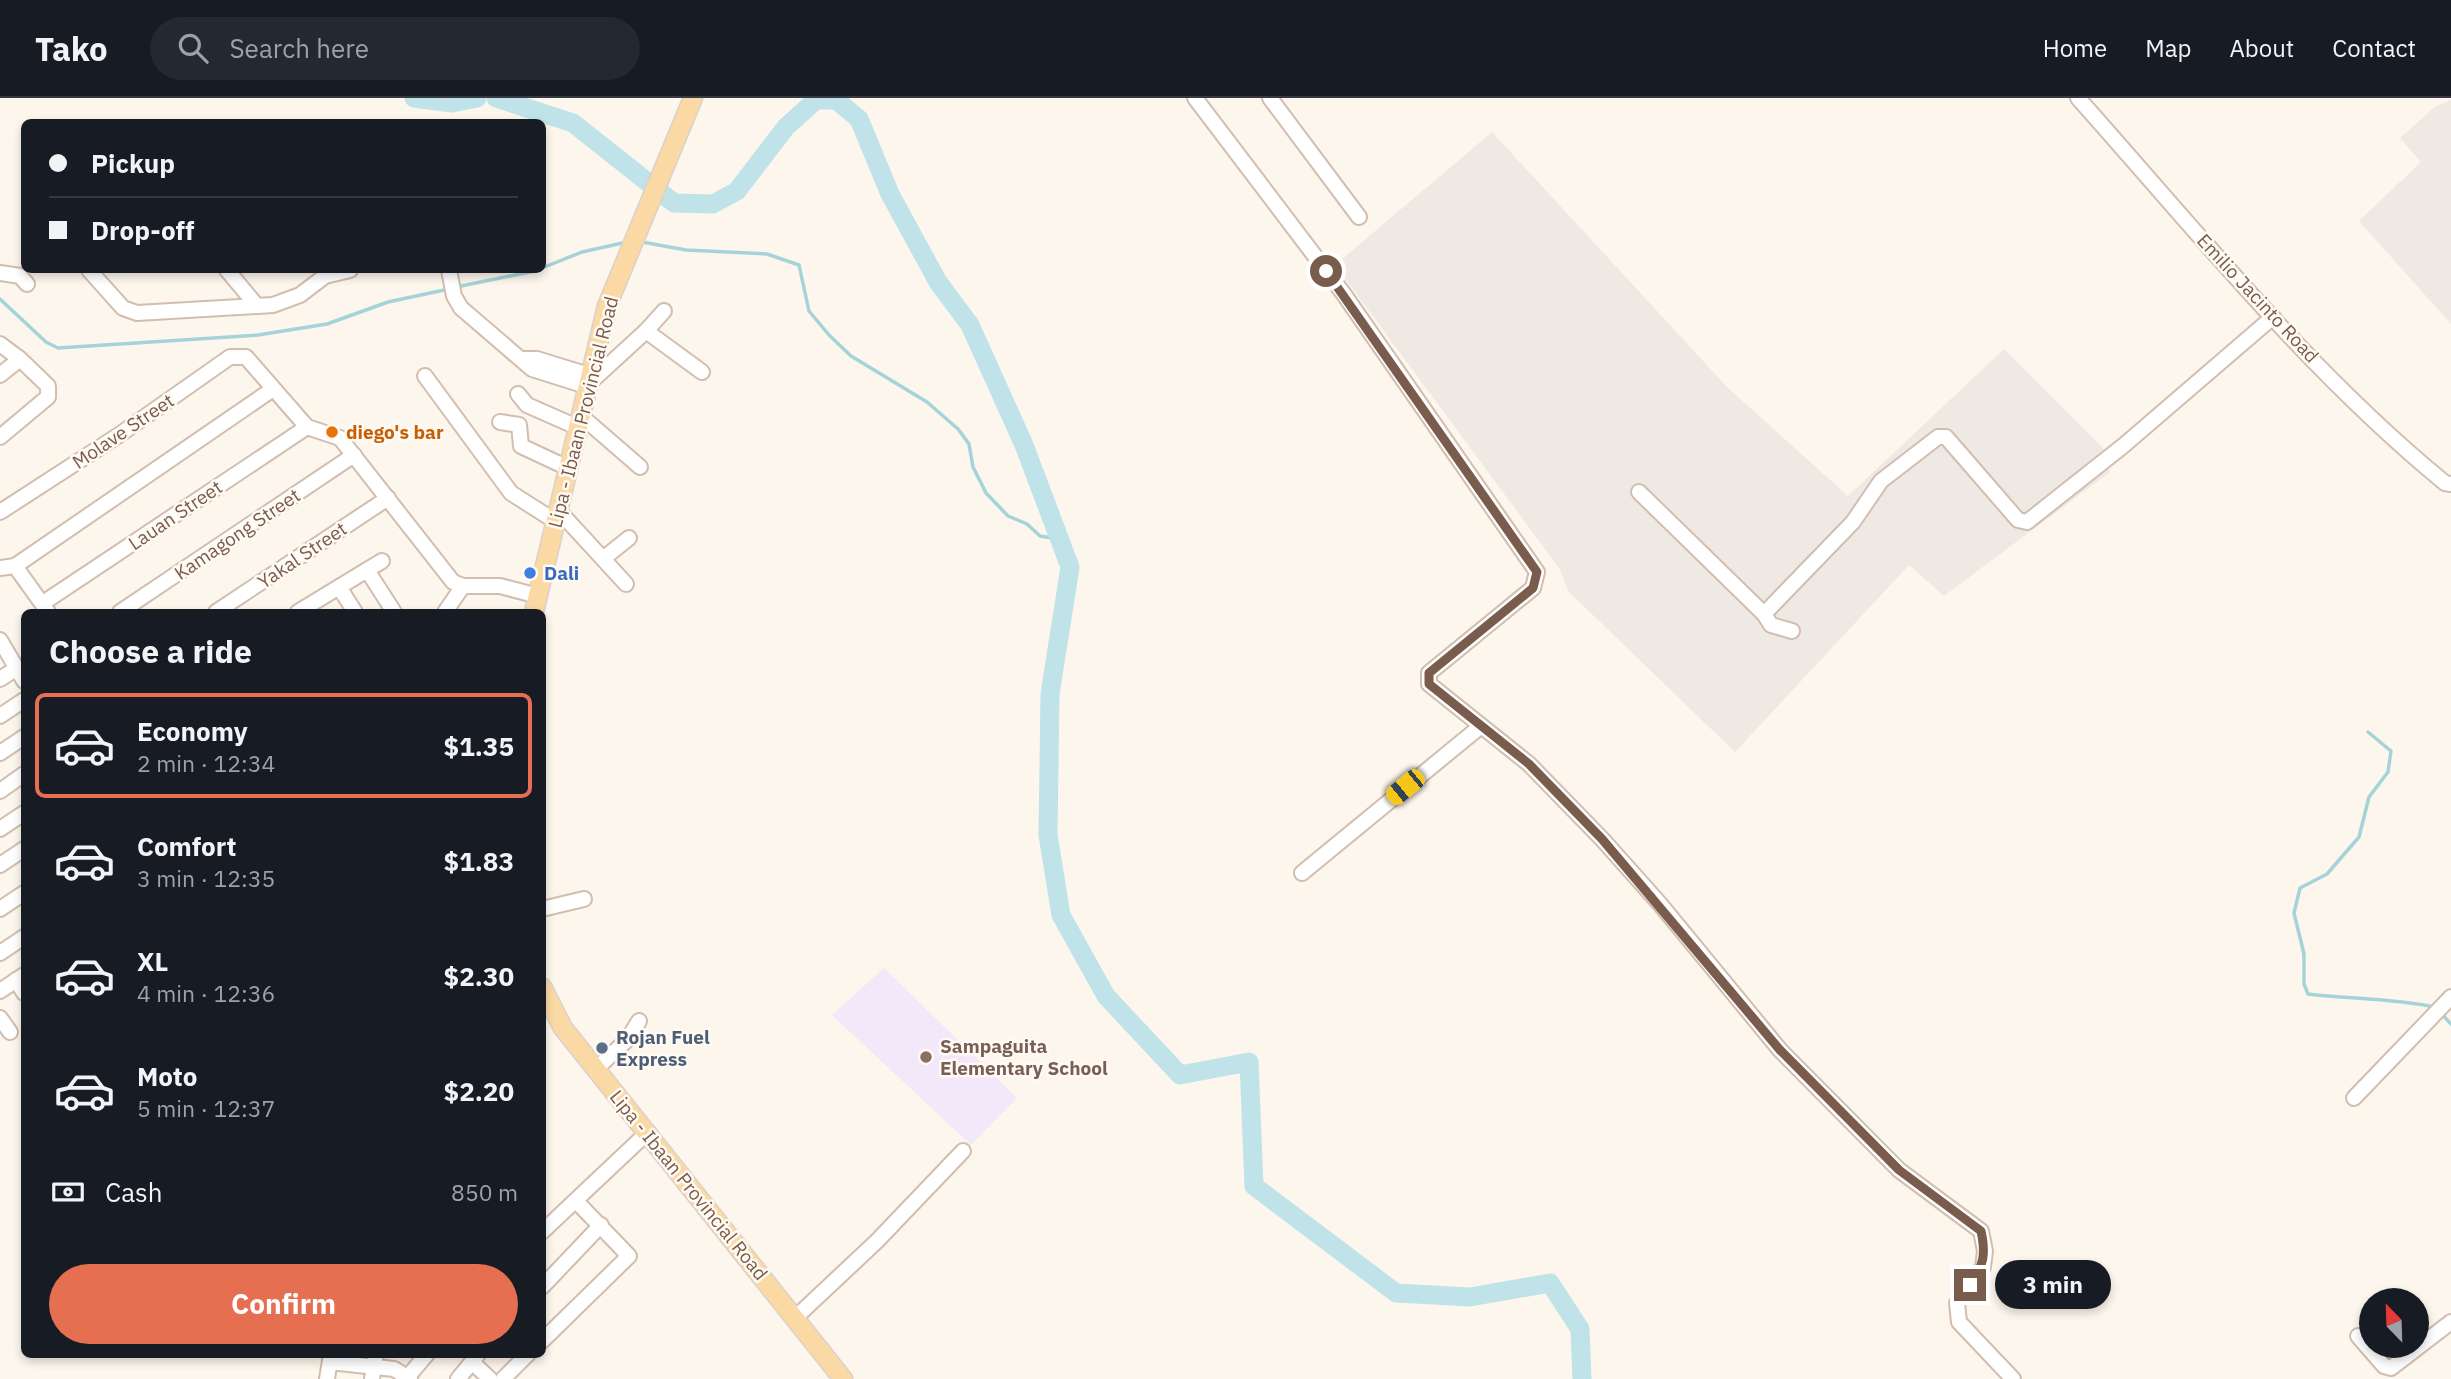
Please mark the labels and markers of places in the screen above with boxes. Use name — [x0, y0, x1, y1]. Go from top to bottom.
place label: diego's bar — [346, 420, 444, 444]
marker: diego's bar — [324, 424, 340, 440]
place label: Dali — [544, 561, 579, 585]
marker: Dali — [522, 565, 538, 581]
place label: Rojan Fuel Express — [616, 1025, 710, 1071]
place label: Sampaguita Elementary School — [940, 1034, 1108, 1080]
marker: Rojan Fuel Express — [594, 1040, 610, 1056]
marker: Sampaguita Elementary School — [918, 1049, 934, 1065]

